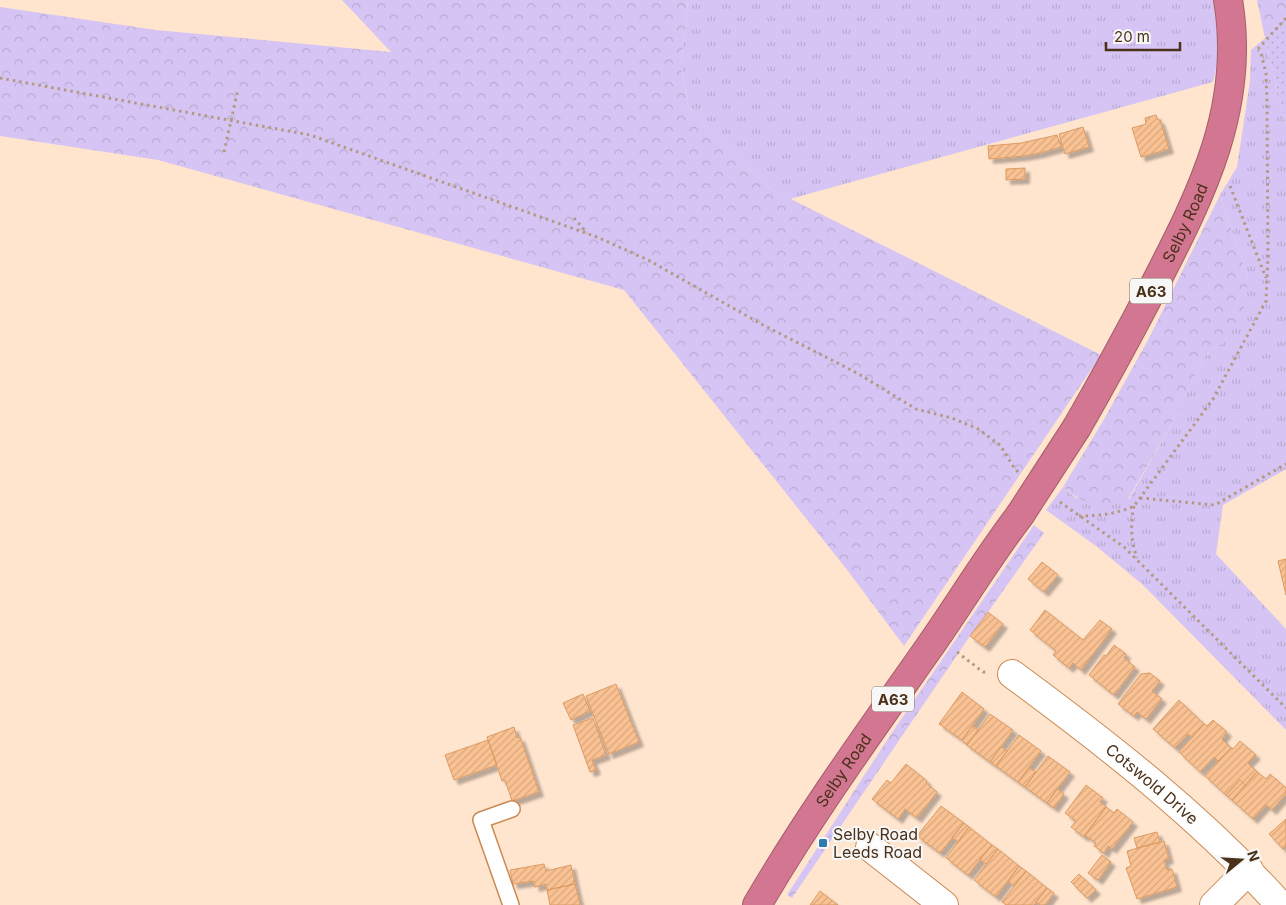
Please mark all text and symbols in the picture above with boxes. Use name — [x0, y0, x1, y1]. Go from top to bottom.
scale bar — [1106, 20, 1180, 52]
text: 20 m — [1114, 27, 1150, 46]
street label: Selby Road — [1158, 180, 1212, 266]
road number: A63 — [1130, 278, 1172, 304]
road number: A63 — [872, 686, 914, 712]
street label: Selby Road — [811, 730, 876, 811]
street label: Cotswold Drive — [1102, 739, 1203, 828]
place label: Selby Road Leeds Road — [833, 824, 922, 862]
north arrow — [1216, 835, 1266, 885]
marker: Selby Road Leeds Road — [817, 837, 829, 849]
text: N — [1244, 848, 1264, 864]

